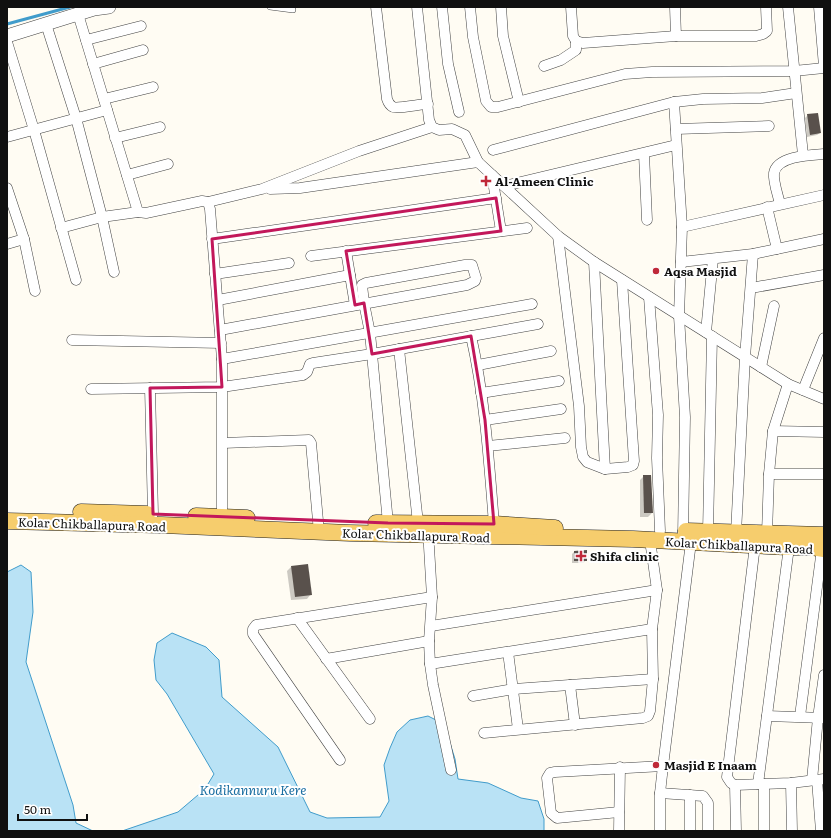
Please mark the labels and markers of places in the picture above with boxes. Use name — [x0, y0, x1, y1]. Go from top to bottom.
place label: Al-Ameen Clinic — [495, 172, 594, 190]
marker: Al-Ameen Clinic — [480, 175, 492, 187]
place label: Aqsa Masjid — [664, 262, 737, 280]
marker: Aqsa Masjid — [651, 266, 661, 276]
place label: Shifa clinic — [590, 547, 659, 565]
marker: Shifa clinic — [575, 550, 587, 562]
place label: Masjid E Inaam — [664, 756, 757, 774]
marker: Masjid E Inaam — [651, 760, 661, 770]

